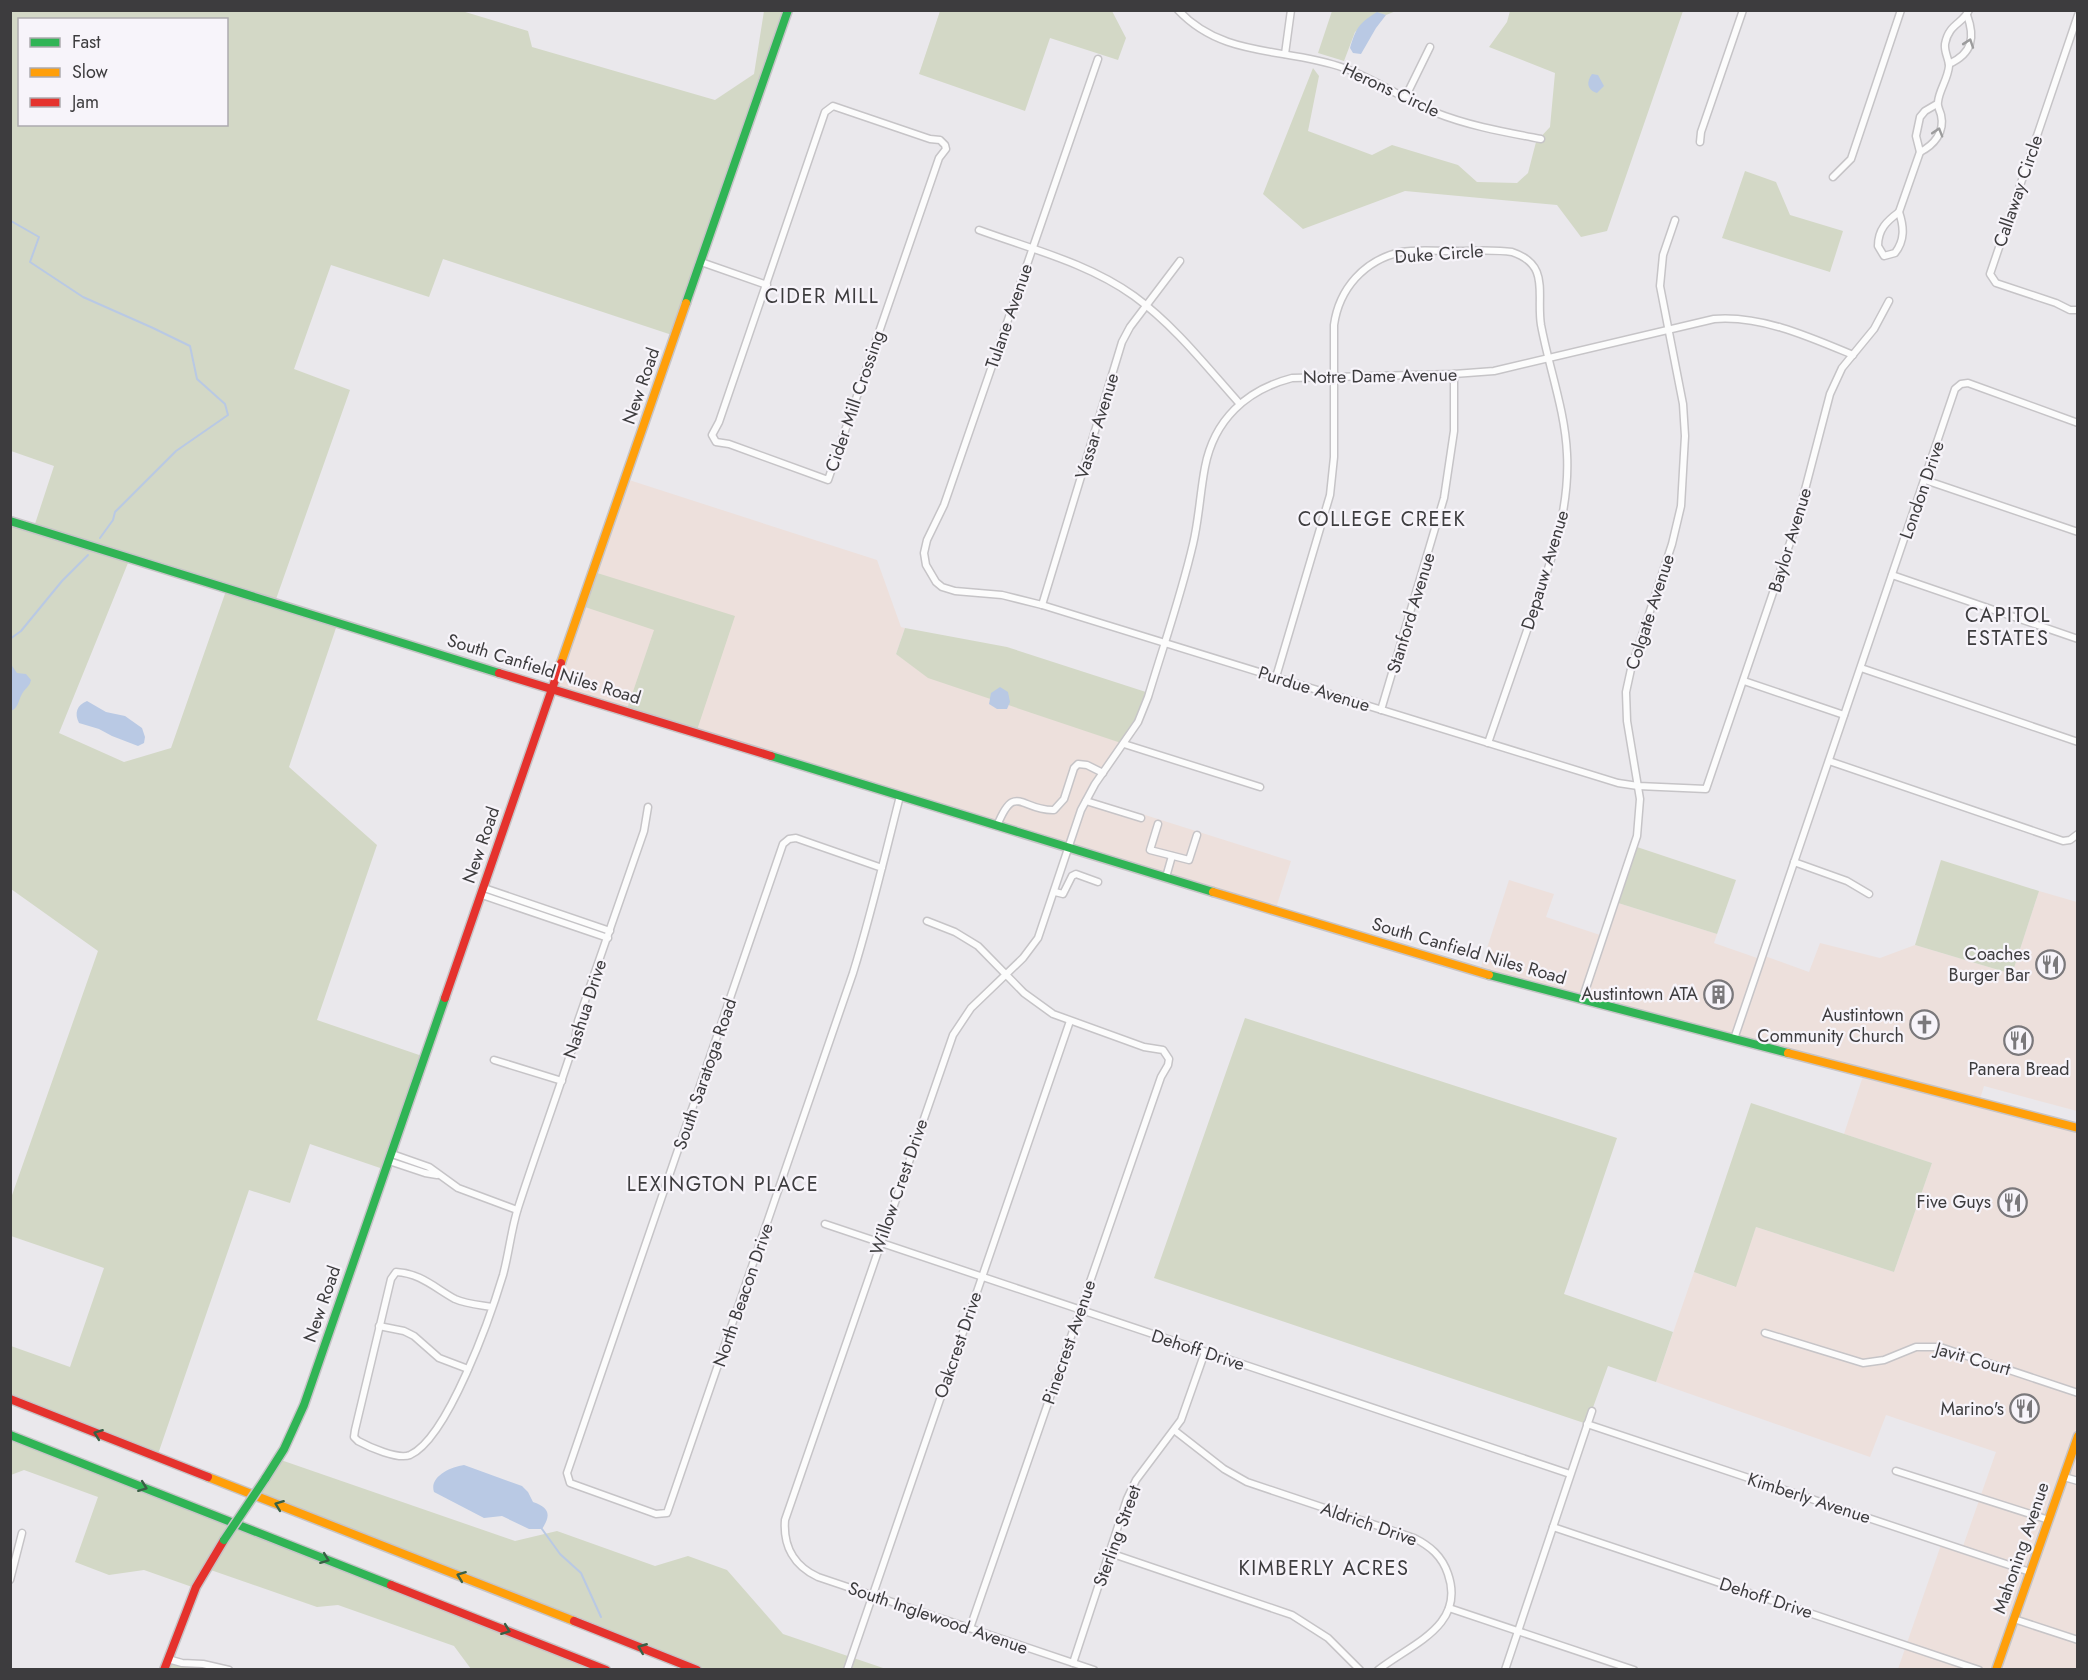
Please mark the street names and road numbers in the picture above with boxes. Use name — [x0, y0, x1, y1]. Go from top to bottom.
street label: Herons Circle — [1338, 56, 1444, 124]
street label: Callaway Circle — [1987, 131, 2049, 251]
street label: Duke Circle — [1394, 238, 1484, 270]
street label: Tulane Avenue — [979, 260, 1039, 372]
street label: Cider Mill Crossing — [819, 327, 891, 475]
street label: New Road — [616, 344, 666, 428]
street label: Notre Dame Avenue — [1303, 362, 1457, 390]
street label: Vassar Avenue — [1069, 370, 1125, 482]
street label: London Drive — [1893, 437, 1951, 543]
street label: Baylor Avenue — [1762, 484, 1818, 596]
street label: Depauw Avenue — [1515, 507, 1575, 633]
street label: Stanford Avenue — [1380, 549, 1442, 677]
street label: Colgate Avenue — [1619, 551, 1681, 673]
street label: South Canfield Niles Road — [444, 627, 644, 711]
street label: Purdue Avenue — [1255, 660, 1373, 718]
street label: New Road — [456, 803, 506, 887]
street label: South Canfield Niles Road — [1369, 911, 1569, 991]
street label: Nashua Drive — [557, 956, 613, 1062]
street label: South Saratoga Road — [667, 995, 743, 1153]
street label: Willow Crest Drive — [864, 1115, 934, 1259]
street label: North Beacon Drive — [706, 1220, 780, 1370]
street label: New Road — [297, 1262, 347, 1346]
street label: Pinecrest Avenue — [1036, 1276, 1102, 1408]
street label: Oakcrest Drive — [928, 1288, 988, 1402]
street label: Dehoff Drive — [1148, 1323, 1248, 1377]
street label: Javit Court — [1930, 1335, 2014, 1382]
street label: Kimberly Avenue — [1744, 1466, 1874, 1530]
street label: Mahoning Avenue — [1986, 1479, 2056, 1617]
street label: Sterling Street — [1087, 1481, 1148, 1590]
street label: Aldrich Drive — [1317, 1495, 1421, 1553]
street label: Dehoff Drive — [1716, 1571, 1816, 1625]
street label: South Inglewood Avenue — [844, 1575, 1032, 1661]

